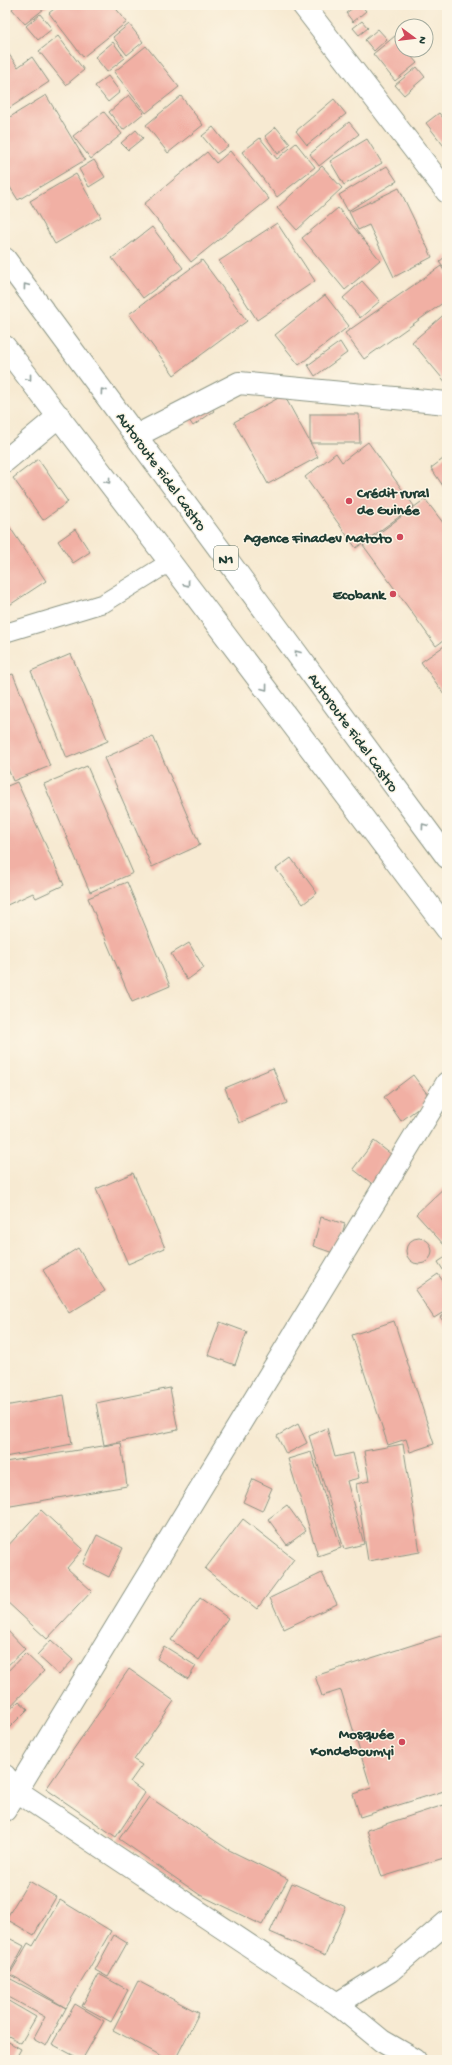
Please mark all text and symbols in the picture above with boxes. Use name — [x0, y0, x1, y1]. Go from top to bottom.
north arrow — [394, 18, 434, 58]
text: N — [415, 35, 428, 45]
one-way arrow — [24, 284, 31, 291]
one-way arrow — [24, 373, 31, 380]
one-way arrow — [101, 388, 108, 395]
street label: Autoroute Fidel Castro — [111, 409, 210, 535]
one-way arrow — [103, 476, 110, 483]
place label: Crédit rural de Guinée — [356, 485, 430, 520]
marker: Crédit rural de Guinée — [344, 496, 354, 506]
place label: Agence Finadev Matoto — [243, 530, 392, 548]
marker: Agence Finadev Matoto — [395, 532, 405, 542]
road number: N1 — [214, 546, 238, 570]
one-way arrow — [182, 580, 190, 587]
place label: Ecobank — [333, 587, 387, 605]
marker: Ecobank — [388, 589, 398, 599]
one-way arrow — [295, 651, 302, 658]
street label: Autoroute Fidel Castro — [303, 670, 402, 796]
one-way arrow — [260, 684, 268, 691]
one-way arrow — [422, 823, 429, 830]
place label: Mosquée Kondeboumyi — [309, 1726, 395, 1761]
marker: Mosquée Kondeboumyi — [397, 1737, 407, 1747]

